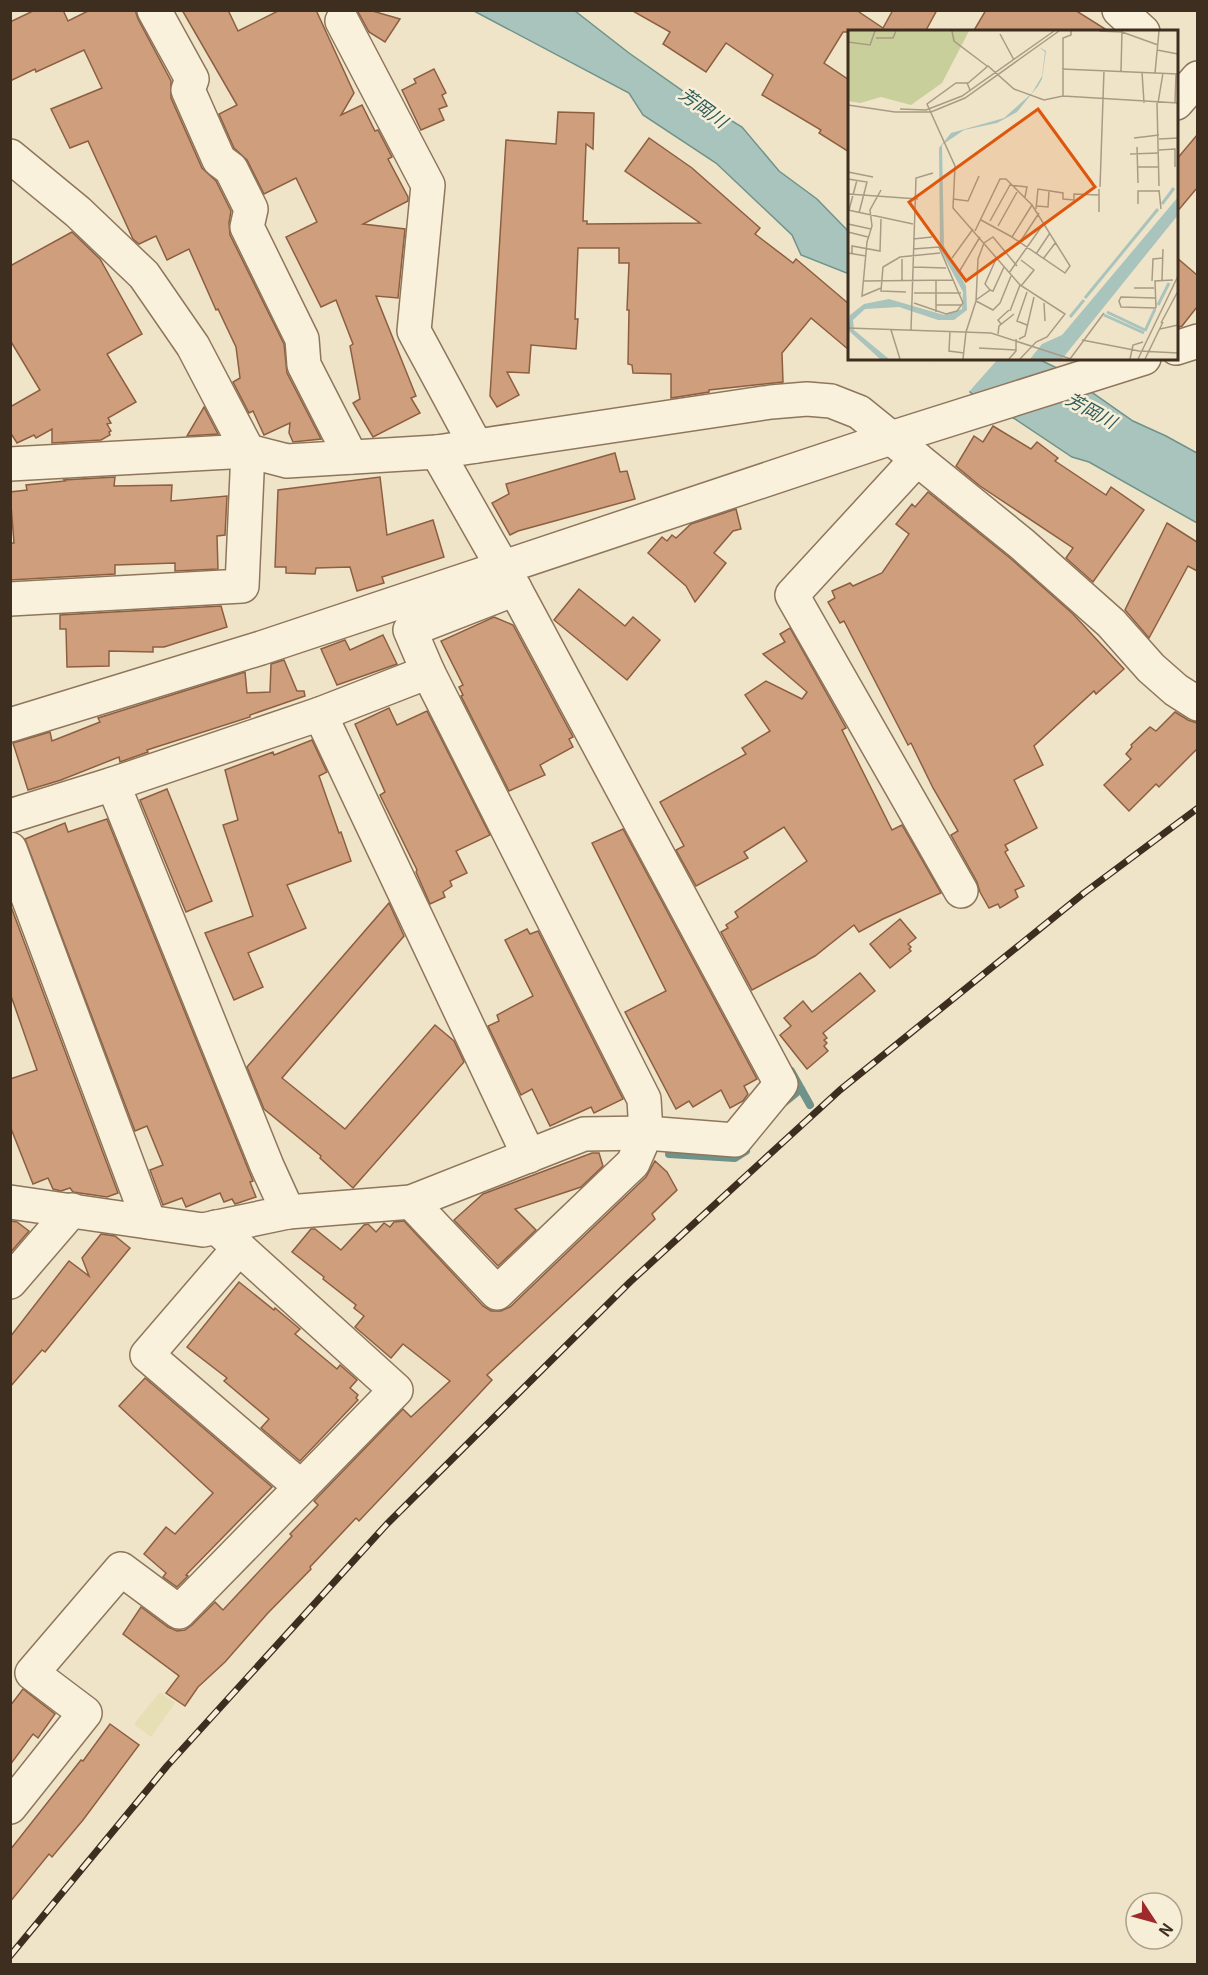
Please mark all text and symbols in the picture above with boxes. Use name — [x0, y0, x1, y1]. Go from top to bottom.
inset map — [848, 30, 1178, 360]
water label: 芳岡川 — [675, 80, 735, 134]
water label: 芳岡川 — [1062, 385, 1124, 435]
north arrow — [1124, 1891, 1184, 1951]
text: N — [1154, 1919, 1180, 1942]

